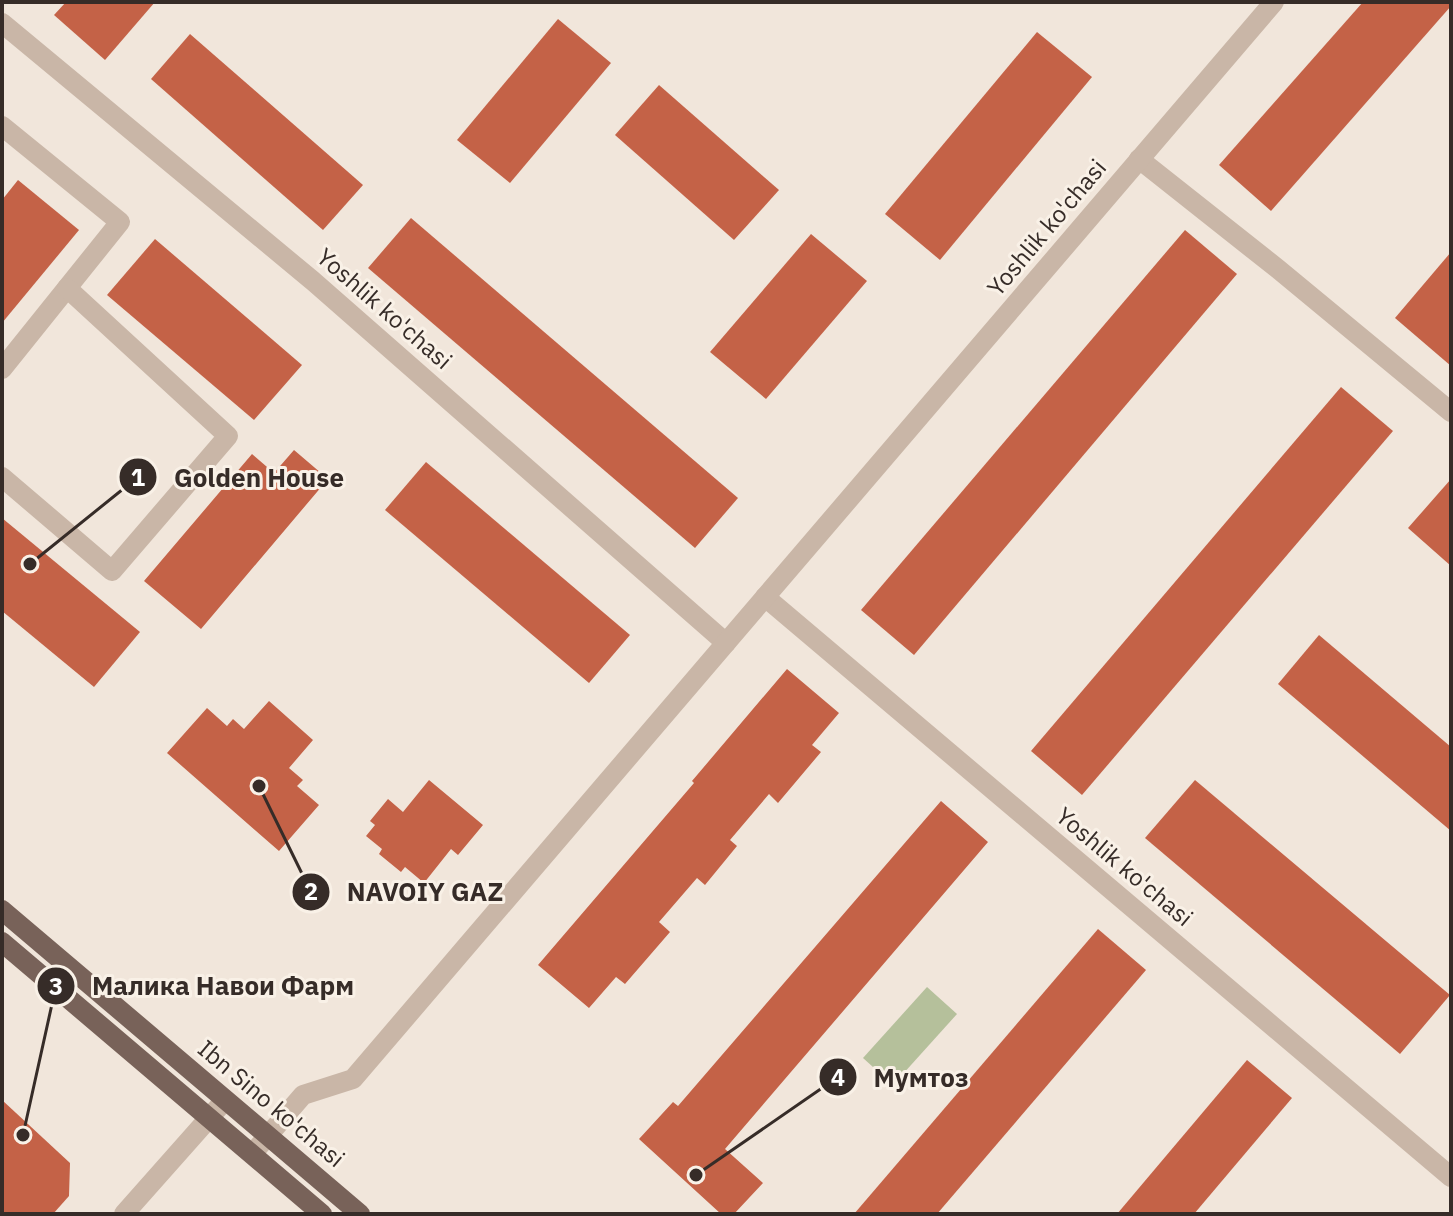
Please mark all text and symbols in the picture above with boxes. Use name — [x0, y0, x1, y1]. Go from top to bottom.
street label: Yoshlik ko'chasi — [980, 152, 1113, 303]
street label: Yoshlik ko'chasi — [310, 241, 459, 376]
callout: Golden House — [118, 452, 360, 502]
text: Golden House — [174, 460, 344, 494]
text: 1 — [131, 461, 145, 493]
street label: Yoshlik ko'chasi — [1049, 800, 1200, 933]
callout: NAVOIY GAZ — [291, 867, 519, 917]
text: NAVOIY GAZ — [347, 874, 503, 908]
text: 2 — [304, 875, 318, 907]
callout: Малика Навои Фарм — [36, 961, 370, 1011]
text: Малика Навои Фарм — [92, 968, 354, 1002]
text: 3 — [49, 970, 63, 1002]
street label: Ibn Sino ko'chasi — [192, 1032, 352, 1174]
callout: Мумтоз — [818, 1052, 985, 1102]
text: Мумтоз — [873, 1060, 969, 1094]
text: 4 — [831, 1061, 845, 1093]

